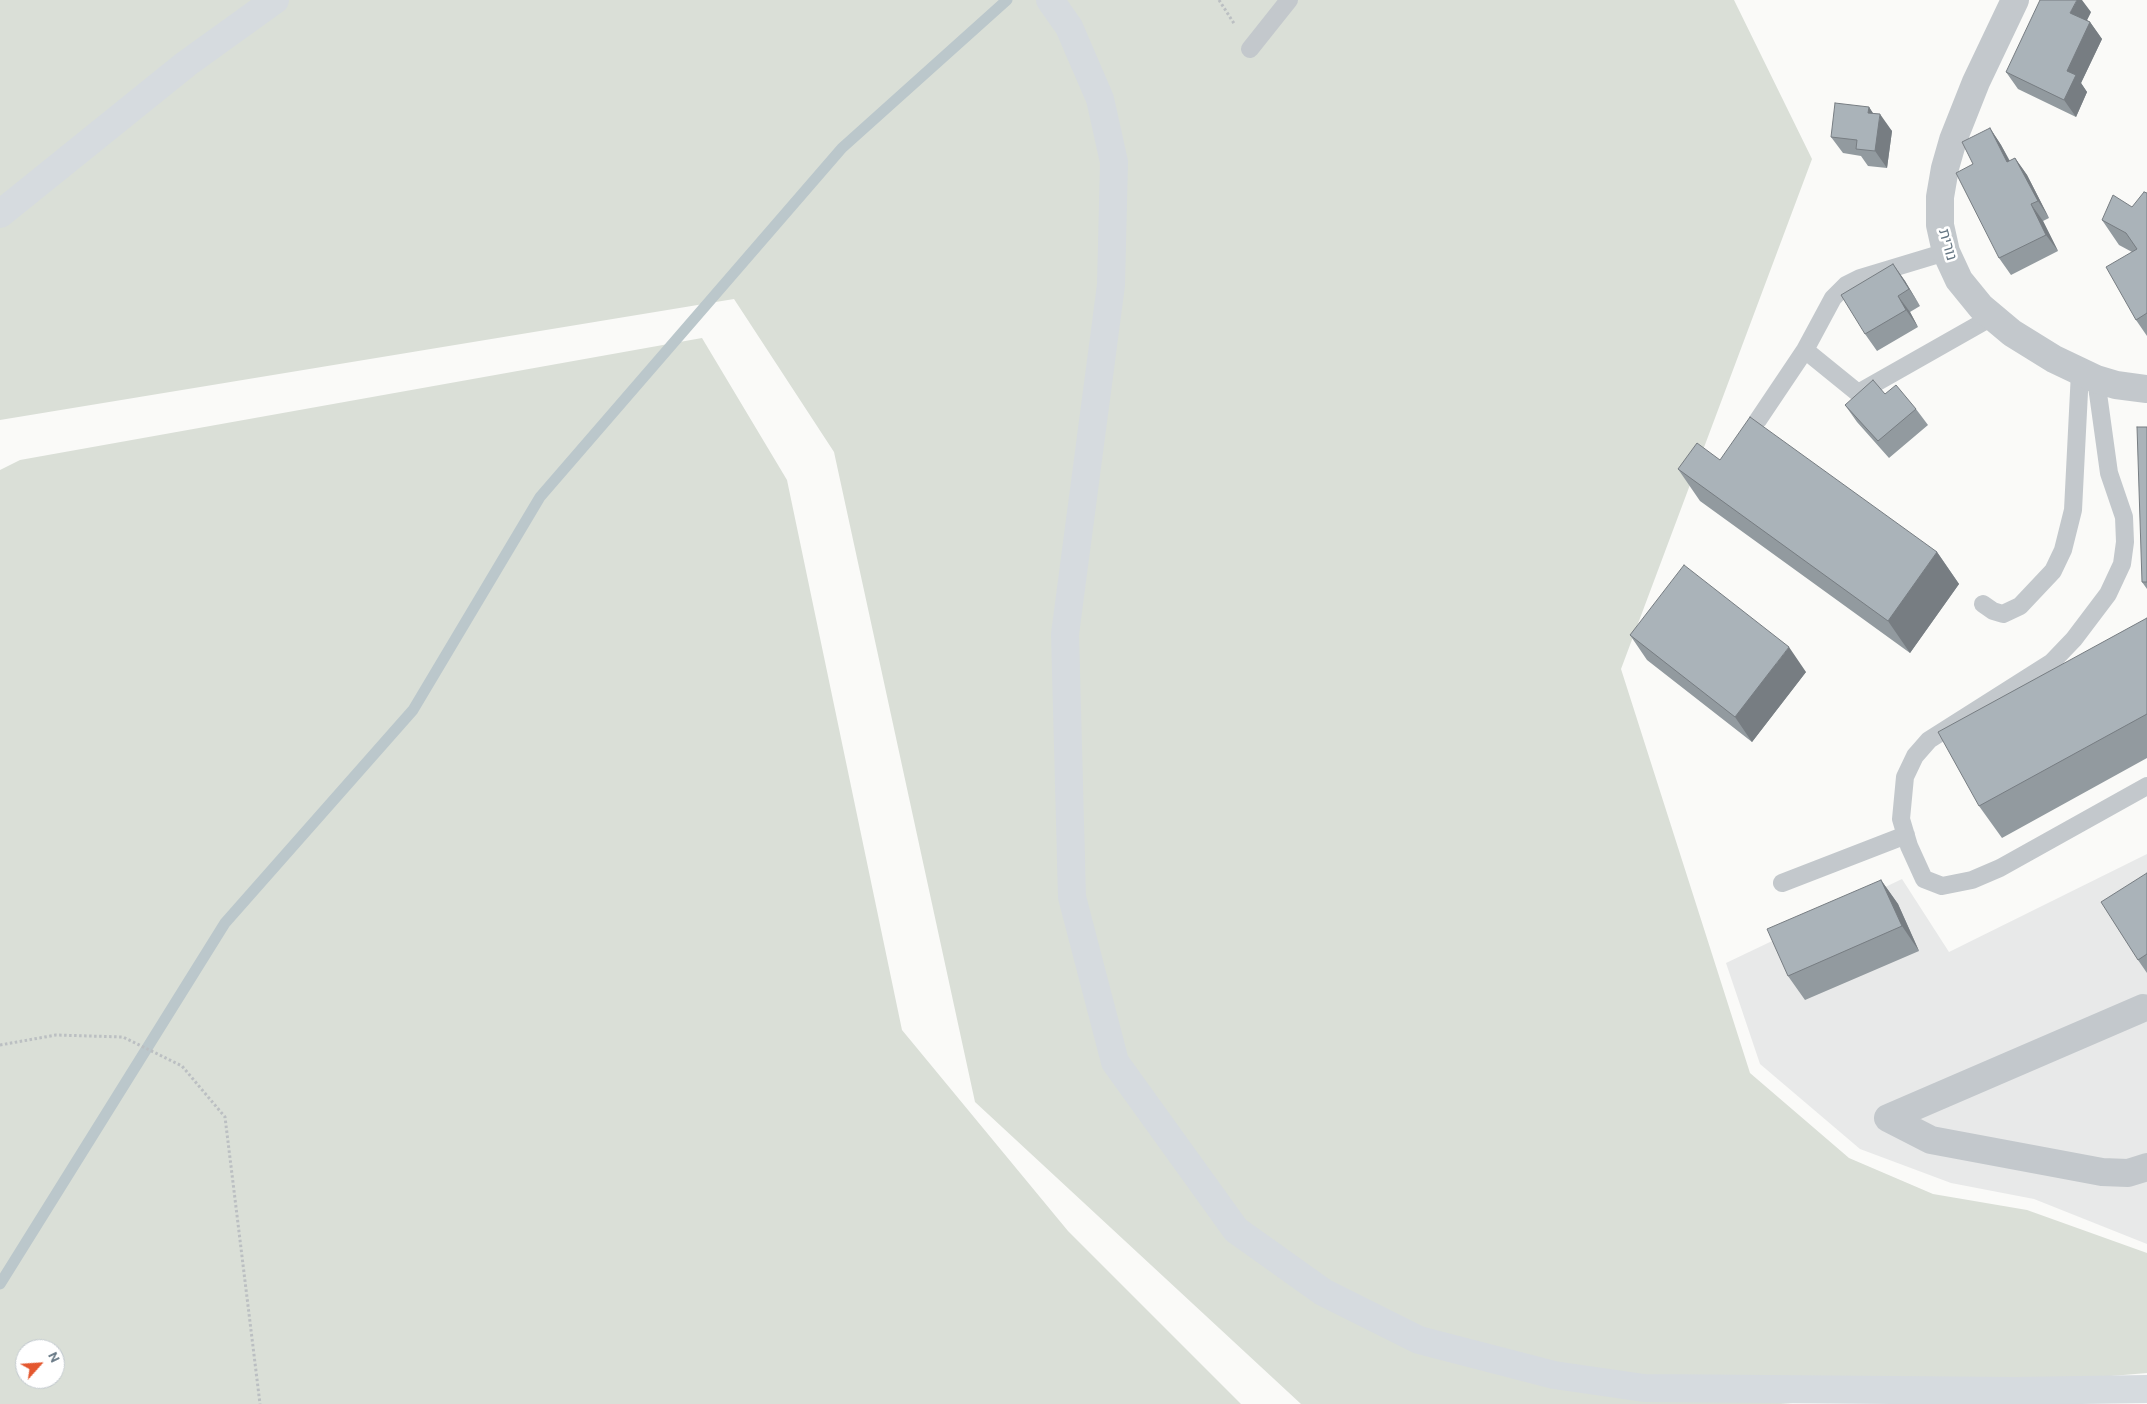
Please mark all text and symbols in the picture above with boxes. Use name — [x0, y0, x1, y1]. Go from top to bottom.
street label: נורית — [1933, 227, 1959, 263]
north arrow — [15, 1339, 65, 1389]
text: N — [43, 1349, 63, 1366]

